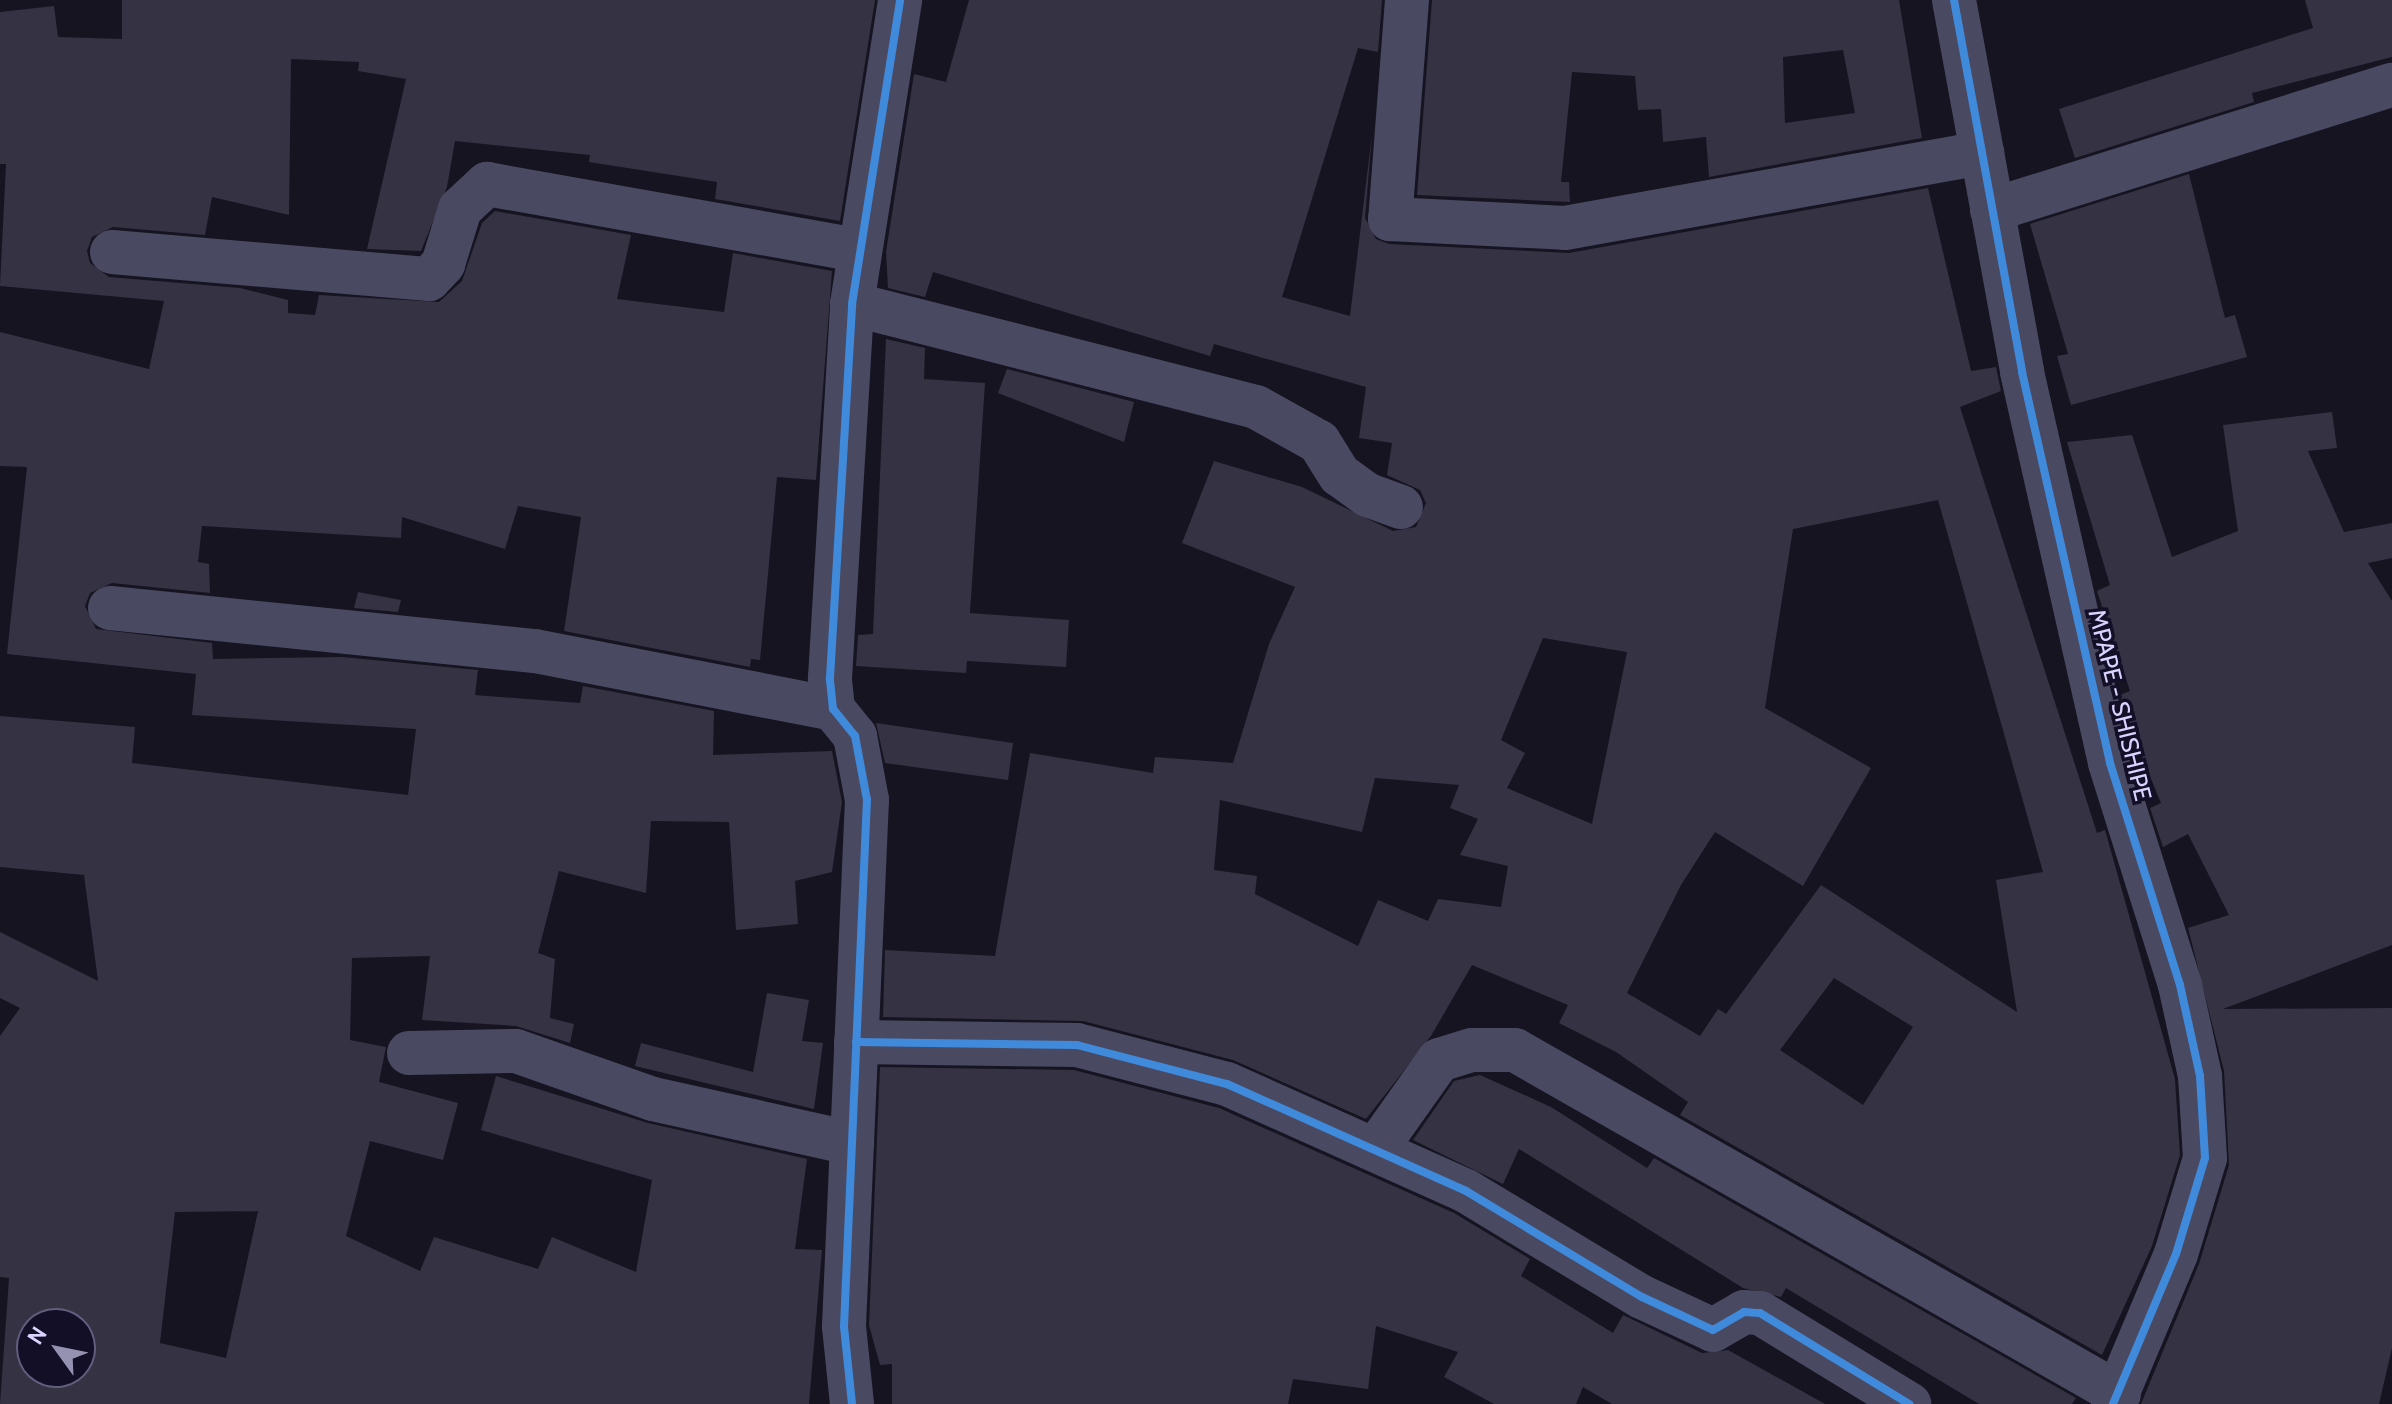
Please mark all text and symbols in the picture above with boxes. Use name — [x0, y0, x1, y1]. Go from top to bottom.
street label: MPAPE - SHISHIPE — [2082, 606, 2158, 804]
north arrow — [16, 1308, 96, 1388]
text: N — [22, 1322, 53, 1350]

